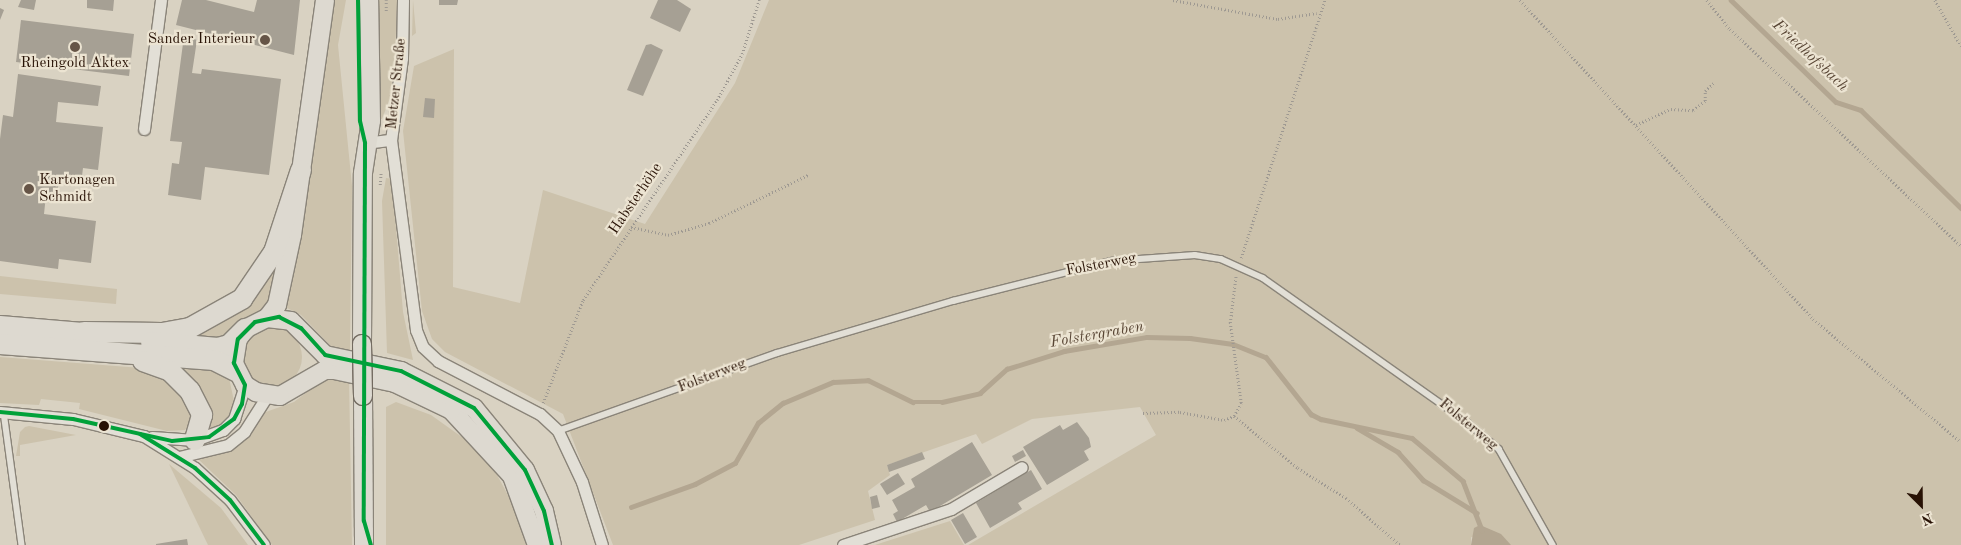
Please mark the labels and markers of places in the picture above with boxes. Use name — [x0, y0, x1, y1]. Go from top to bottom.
place label: Sander Interieur — [148, 31, 255, 49]
marker: Sander Interieur — [259, 34, 271, 46]
marker: Rheingold Aktex — [69, 41, 81, 53]
place label: Rheingold Aktex — [21, 55, 129, 73]
place label: Kartonagen Schmidt — [39, 171, 115, 206]
marker: Kartonagen Schmidt — [23, 183, 35, 195]
unlabelled marker — [99, 421, 109, 431]

